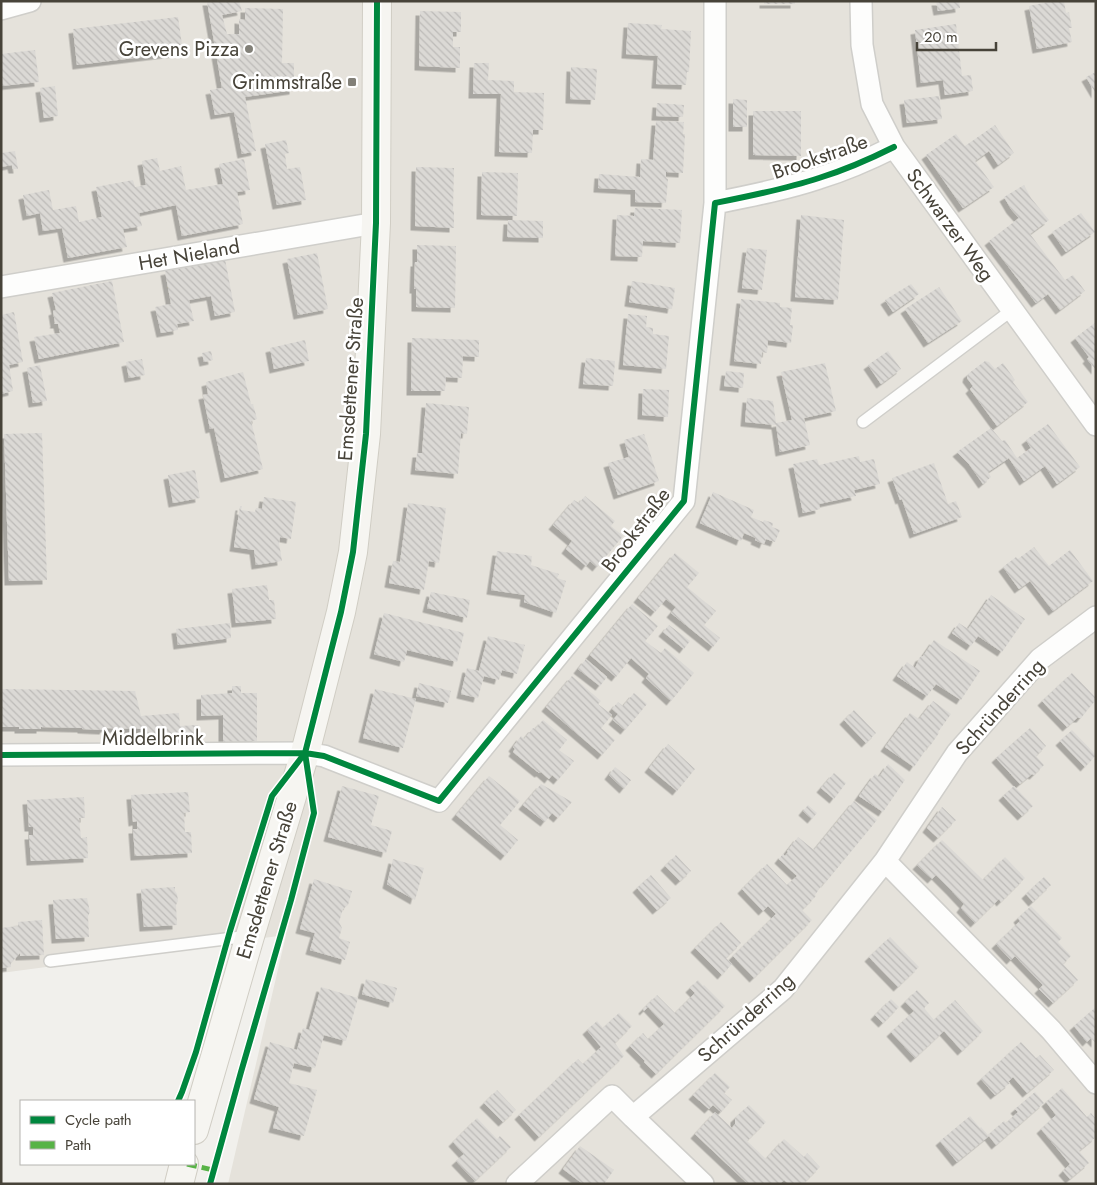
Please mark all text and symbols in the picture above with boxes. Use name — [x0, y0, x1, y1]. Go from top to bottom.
scale bar — [917, 20, 996, 52]
text: 20 m — [924, 26, 958, 48]
place label: Grevens Pizza — [119, 35, 239, 64]
marker: Grevens Pizza — [243, 43, 255, 55]
place label: Grimmstraße — [232, 68, 342, 97]
marker: Grimmstraße — [346, 76, 358, 88]
street label: Brookstraße — [768, 127, 872, 187]
street label: Schwarzer Weg — [899, 162, 1001, 288]
street label: Het Nieland — [136, 232, 242, 278]
street label: Emsdettener Straße — [331, 296, 371, 462]
street label: Brookstraße — [595, 482, 677, 578]
street label: Schründerring — [949, 652, 1051, 762]
street label: Middelbrink — [102, 724, 204, 753]
street label: Emsdettener Straße — [229, 797, 305, 963]
street label: Schründerring — [691, 967, 801, 1069]
legend — [20, 1100, 195, 1165]
text: Cycle path — [65, 1109, 132, 1131]
text: Path — [65, 1134, 91, 1156]

